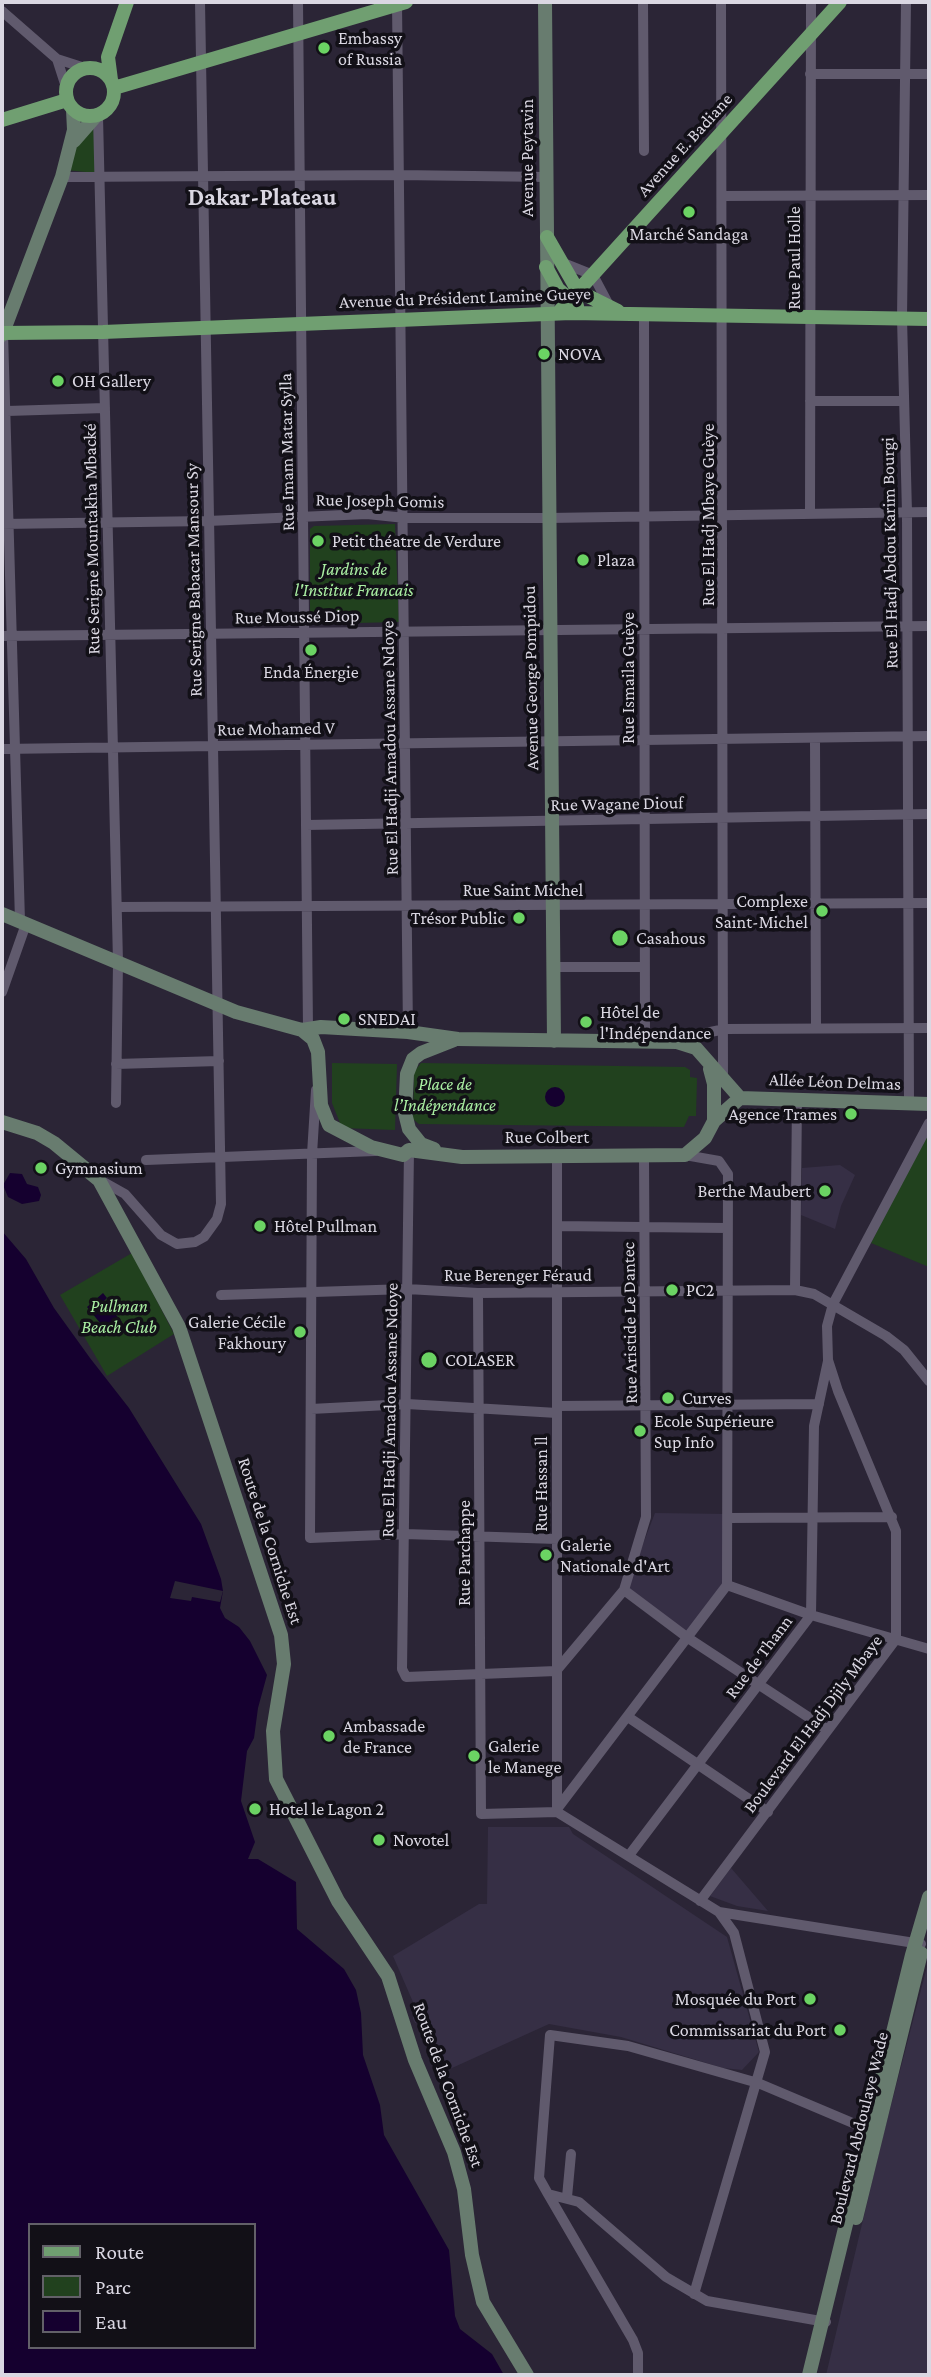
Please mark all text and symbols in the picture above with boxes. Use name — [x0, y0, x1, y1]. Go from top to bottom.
place label: Embassy of Russia — [338, 27, 402, 70]
marker: Embassy of Russia — [316, 40, 332, 56]
street label: Avenue E. Badiane — [633, 89, 737, 201]
street label: Avenue Peytavin — [516, 99, 538, 217]
district label: Dakar-Plateau — [188, 184, 336, 212]
marker: Marché Sandaga — [681, 204, 697, 220]
street label: Rue Paul Holle — [783, 206, 805, 310]
place label: Marché Sandaga — [630, 223, 748, 245]
street label: Avenue du Président Lamine Gueye — [339, 283, 591, 313]
place label: NOVA — [558, 343, 601, 365]
marker: NOVA — [536, 346, 552, 362]
place label: OH Gallery — [72, 370, 151, 392]
marker: OH Gallery — [50, 373, 66, 389]
street label: Rue Imam Matar Sylla — [275, 373, 299, 531]
street label: Rue Serigne Mountakha Mbacké — [79, 423, 105, 655]
street label: Rue El Hadj Mbaye Guèye — [697, 424, 719, 606]
street label: Rue El Hadj Abdou Karim Bourgi — [877, 437, 903, 669]
street label: Rue Serigne Babacar Mansour Sy — [181, 463, 207, 697]
street label: Rue Joseph Gomis — [315, 489, 445, 513]
place label: Petit théatre de Verdure — [332, 530, 501, 552]
marker: Petit théatre de Verdure — [310, 533, 326, 549]
place label: Plaza — [597, 549, 635, 571]
marker: Plaza — [575, 552, 591, 568]
park label: Jardins de l'Institut Francais — [294, 558, 414, 600]
street label: Avenue George Pompidou — [519, 585, 543, 771]
street label: Rue Moussé Diop — [235, 605, 359, 629]
street label: Rue Ismaila Guèye — [617, 612, 639, 744]
street label: Rue El Hadji Amadou Assane Ndoye — [377, 620, 403, 876]
marker: Enda Énergie — [303, 642, 319, 658]
place label: Enda Énergie — [263, 661, 359, 683]
street label: Rue Mohamed V — [217, 717, 335, 741]
street label: Rue Wagane Diouf — [550, 792, 684, 816]
street label: Rue Saint Michel — [463, 879, 583, 901]
place label: Complexe Saint-Michel — [715, 890, 808, 932]
marker: Complexe Saint-Michel — [814, 903, 830, 919]
place label: Trésor Public — [411, 907, 505, 929]
marker: Trésor Public — [511, 910, 527, 926]
place label: Casahous — [636, 927, 705, 949]
marker: Casahous — [610, 928, 630, 948]
place label: Hôtel de l'Indépendance — [600, 1001, 711, 1044]
place label: SNEDAI — [358, 1008, 416, 1030]
marker: SNEDAI — [336, 1011, 352, 1027]
marker: Hôtel de l'Indépendance — [578, 1014, 594, 1030]
street label: Allée Léon Delmas — [769, 1069, 901, 1095]
park label: Place de l’Indépendance — [394, 1073, 496, 1116]
place label: Agence Trames — [728, 1103, 837, 1125]
marker: Agence Trames — [843, 1106, 859, 1122]
street label: Rue Colbert — [505, 1126, 589, 1148]
place label: Gymnasium — [55, 1157, 143, 1179]
marker: Gymnasium — [33, 1160, 49, 1176]
place label: Berthe Maubert — [698, 1180, 811, 1202]
marker: Berthe Maubert — [817, 1183, 833, 1199]
place label: Hôtel Pullman — [274, 1215, 377, 1237]
marker: Hôtel Pullman — [252, 1218, 268, 1234]
street label: Rue Aristide Le Dantec — [618, 1242, 642, 1404]
street label: Rue Berenger Féraud — [444, 1264, 592, 1286]
place label: PC2 — [686, 1279, 714, 1301]
street label: Rue El Hadji Amadou Assane Ndoye — [377, 1282, 403, 1538]
marker: PC2 — [664, 1282, 680, 1298]
park label: Pullman Beach Club — [81, 1295, 157, 1338]
place label: Galerie Cécile Fakhoury — [188, 1311, 286, 1354]
marker: Galerie Cécile Fakhoury — [292, 1324, 308, 1340]
place label: COLASER — [445, 1349, 515, 1371]
marker: COLASER — [419, 1350, 439, 1370]
place label: Curves — [682, 1387, 732, 1409]
marker: Curves — [660, 1390, 676, 1406]
place label: Ecole Supérieure Sup Info — [654, 1410, 774, 1452]
marker: Ecole Supérieure Sup Info — [632, 1423, 648, 1439]
street label: Rue Hassan ll — [530, 1436, 552, 1532]
street label: Route de la Corniche Est — [233, 1455, 307, 1627]
street label: Rue Parchappe — [453, 1500, 475, 1606]
place label: Galerie Nationale d'Art — [560, 1534, 670, 1576]
marker: Galerie Nationale d'Art — [538, 1547, 554, 1563]
street label: Rue de Thann — [721, 1611, 797, 1703]
street label: Boulevard El Hadj Djily Mbaye — [739, 1631, 887, 1817]
place label: Ambassade de France — [343, 1715, 425, 1758]
marker: Ambassade de France — [321, 1728, 337, 1744]
place label: Galerie le Manege — [488, 1735, 561, 1778]
marker: Galerie le Manege — [466, 1748, 482, 1764]
place label: Hotel le Lagon 2 — [269, 1798, 384, 1820]
marker: Hotel le Lagon 2 — [247, 1801, 263, 1817]
place label: Novotel — [393, 1829, 449, 1851]
marker: Novotel — [371, 1832, 387, 1848]
place label: Mosquée du Port — [675, 1988, 796, 2010]
marker: Mosquée du Port — [802, 1991, 818, 2007]
street label: Route de la Corniche Est — [408, 2000, 488, 2170]
place label: Commissariat du Port — [669, 2019, 826, 2041]
marker: Commissariat du Port — [832, 2022, 848, 2038]
street label: Boulevard Abdoulaye Wade — [825, 2030, 893, 2226]
legend — [28, 2223, 256, 2349]
text: Route — [95, 2240, 144, 2264]
text: Parc — [95, 2275, 131, 2299]
text: Eau — [95, 2310, 127, 2334]

